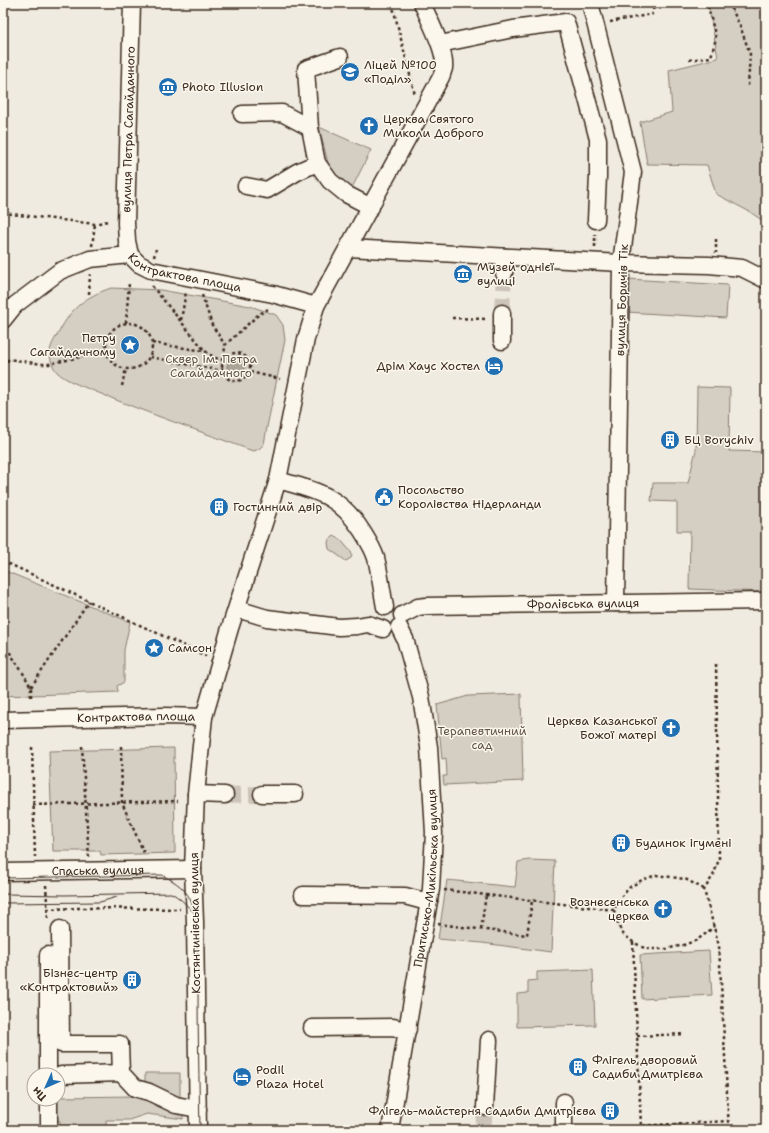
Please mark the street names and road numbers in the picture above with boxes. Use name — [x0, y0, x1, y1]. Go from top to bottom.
street label: вулиця Петра Сагайдачного — [118, 46, 139, 213]
street label: вулиця Боричів Тік — [612, 243, 632, 356]
street label: Контрактова площа — [124, 249, 243, 296]
street label: Фролівська вулиця — [527, 595, 639, 613]
street label: Контрактова площа — [77, 708, 196, 726]
street label: Притисько-Микільська вулиця — [410, 789, 442, 968]
street label: Костянтинівська вулиця — [186, 852, 204, 994]
street label: Спаська вулиця — [51, 862, 145, 879]

